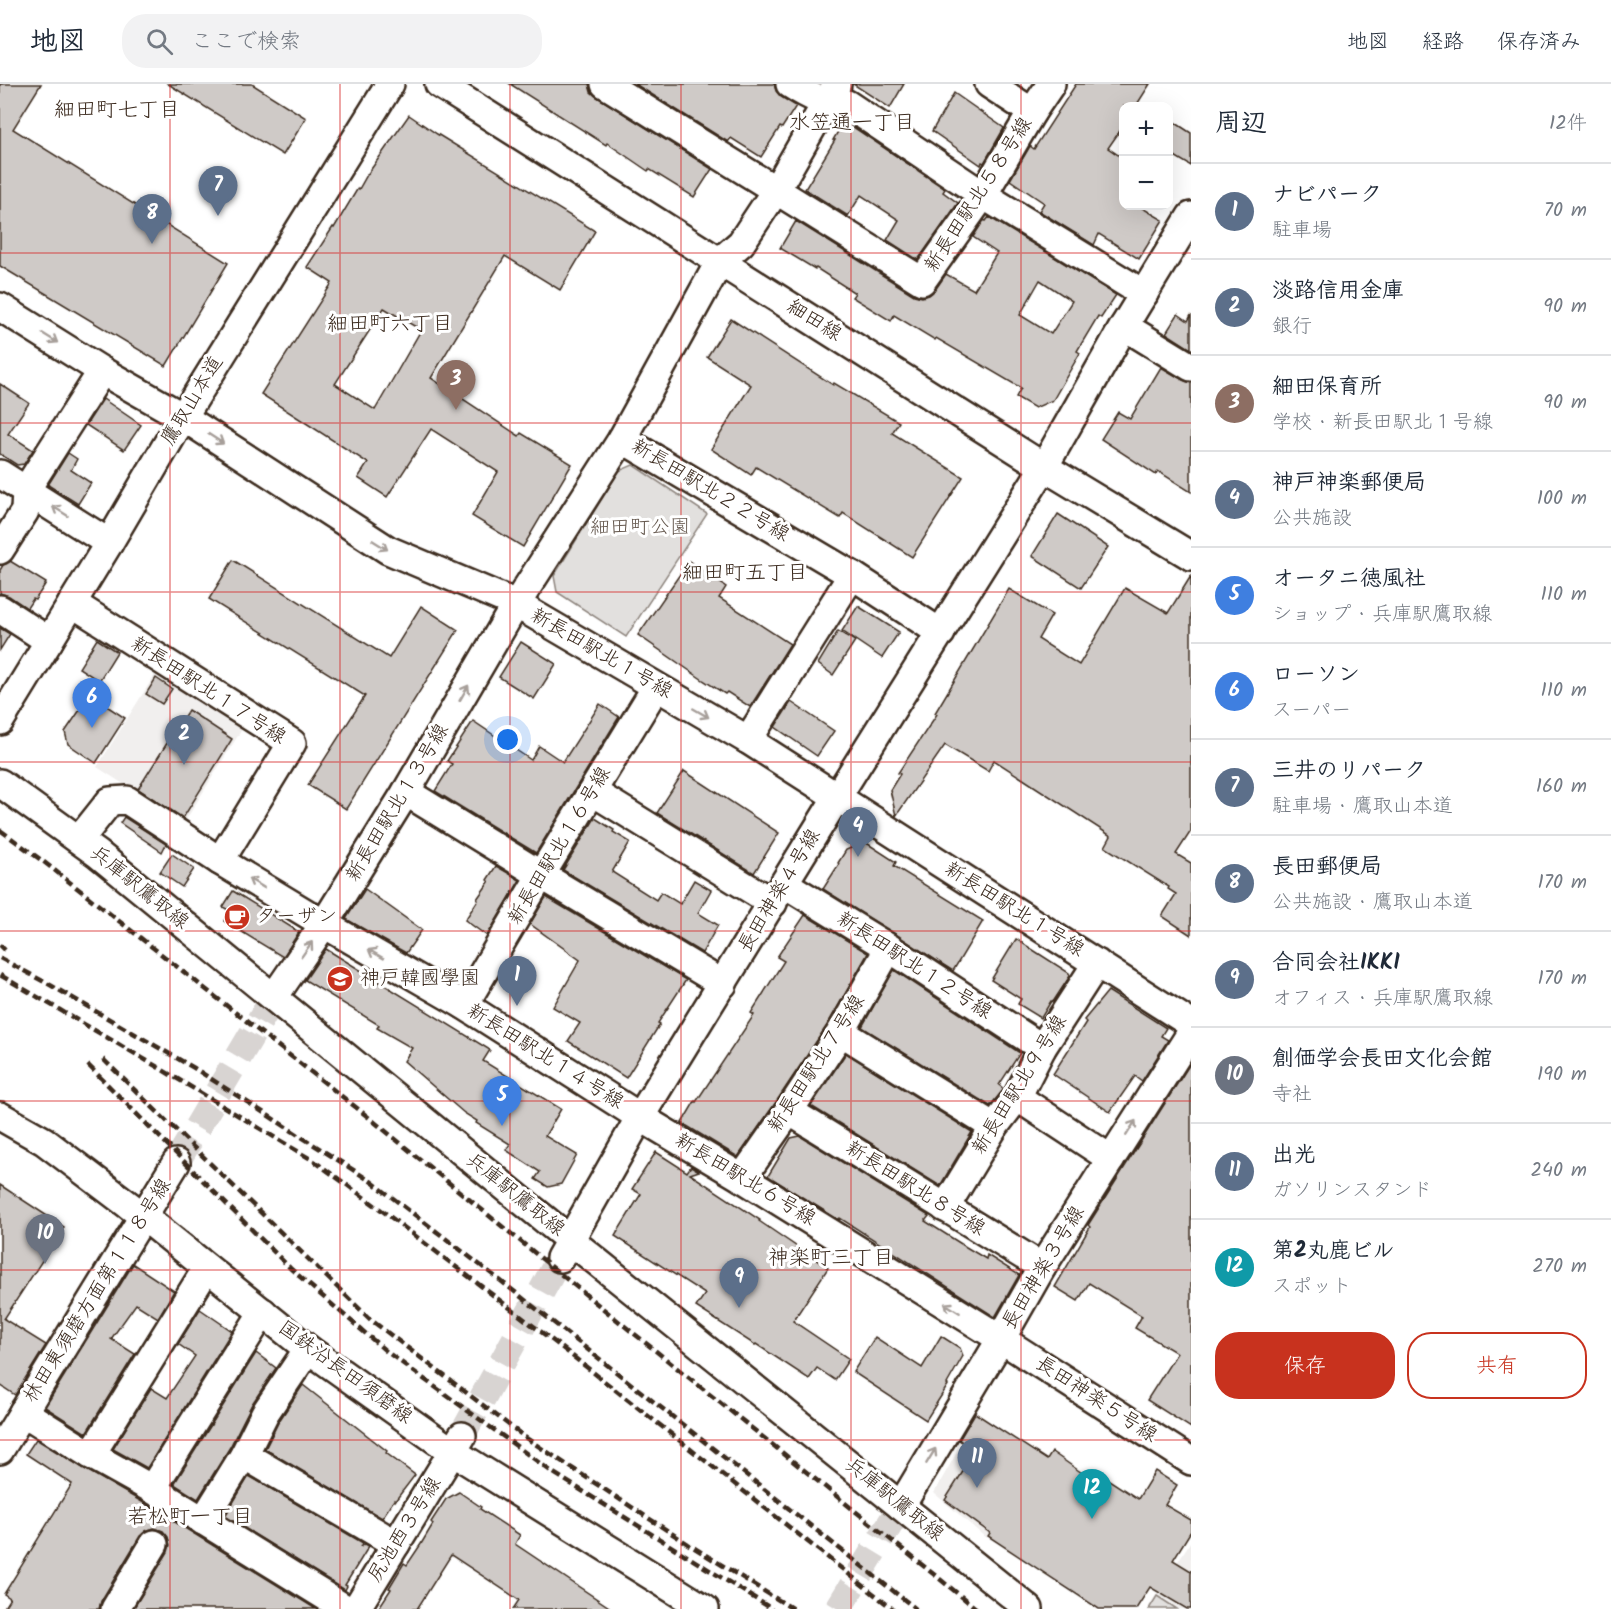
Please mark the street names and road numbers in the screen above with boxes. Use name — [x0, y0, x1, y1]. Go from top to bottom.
street label: 新長田駅北５８号線 — [917, 111, 1041, 279]
street label: 細田線 — [780, 292, 848, 350]
street label: 鷹取山本道 — [154, 350, 232, 452]
street label: 新長田駅北２２号線 — [625, 431, 795, 551]
street label: 新長田駅北１号線 — [524, 600, 678, 708]
street label: 新長田駅北１７号線 — [124, 629, 292, 753]
street label: 新長田駅北１３号線 — [338, 718, 458, 888]
street label: 新長田駅北１６号線 — [500, 761, 620, 931]
street label: 長田神楽４号線 — [730, 823, 830, 959]
street label: 兵庫駅鷹取線 — [82, 838, 196, 938]
street label: 新長田駅北１号線 — [938, 854, 1090, 966]
street label: 新長田駅北１２号線 — [830, 904, 998, 1028]
street label: 新長田駅北７号線 — [760, 988, 874, 1140]
street label: 新長田駅北１４号線 — [460, 996, 630, 1118]
street label: 新長田駅北９号線 — [964, 1009, 1076, 1161]
street label: 新長田駅北６号線 — [668, 1125, 822, 1235]
street label: 新長田駅北８号線 — [839, 1133, 991, 1245]
street label: 兵庫駅鷹取線 — [458, 1145, 572, 1245]
street label: 林田東須磨方面第１１８号線 — [16, 1172, 180, 1410]
street label: 長田神楽３号線 — [994, 1200, 1094, 1336]
street label: 国鉄沿長田須磨線 — [271, 1313, 419, 1433]
street label: 長田神楽５号線 — [1029, 1348, 1163, 1452]
street label: 兵庫駅鷹取線 — [837, 1450, 951, 1550]
street label: 尻池西３号線 — [360, 1471, 450, 1589]

